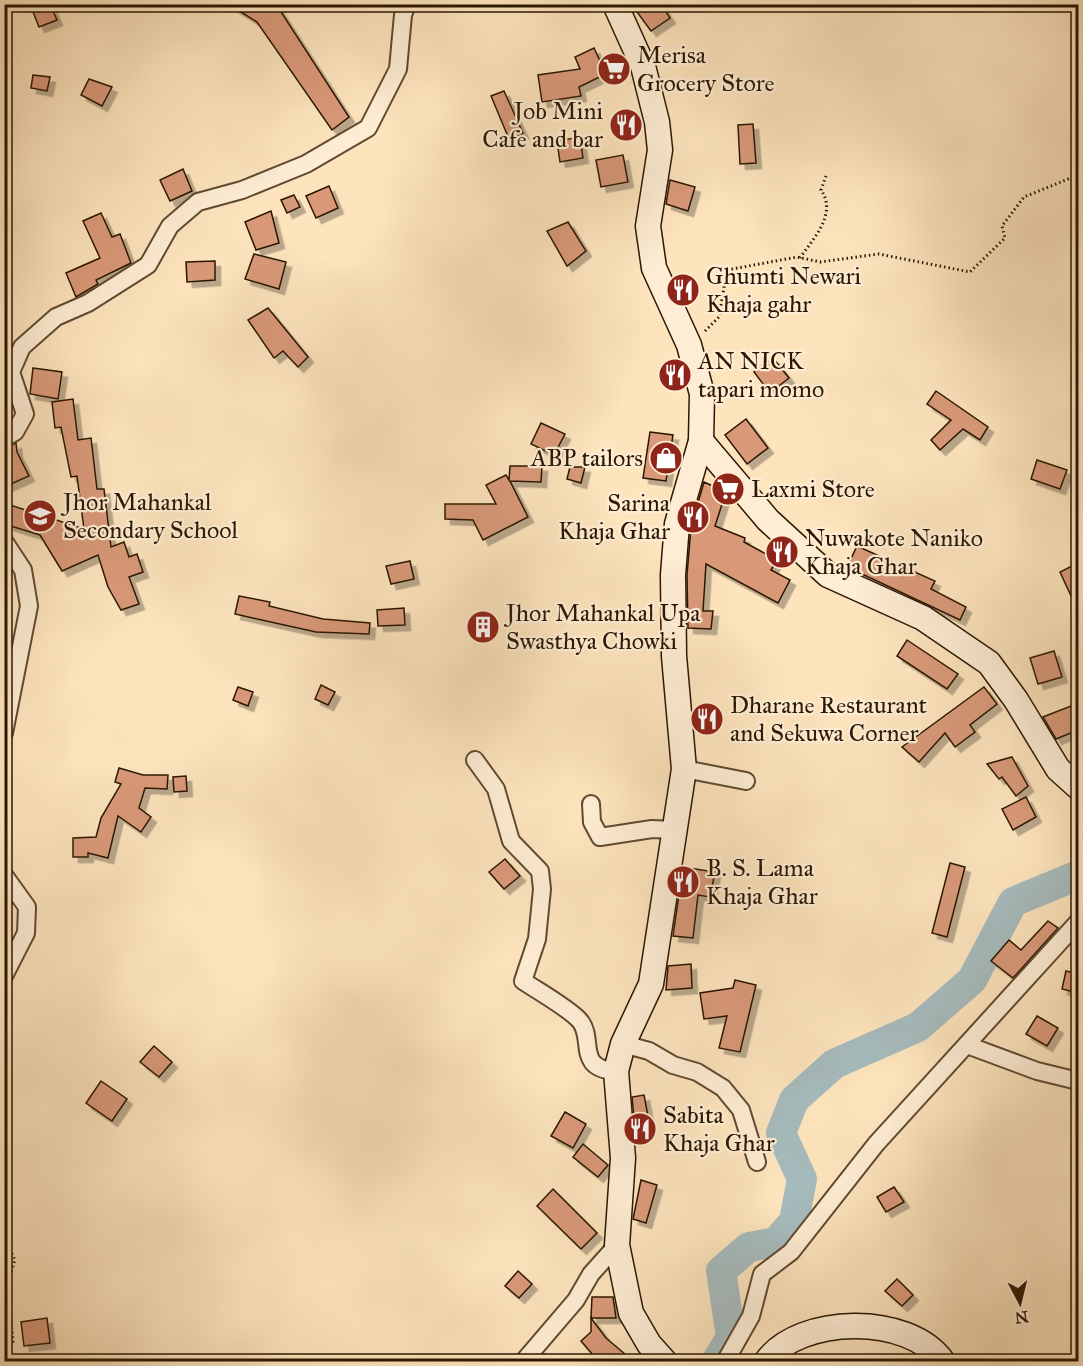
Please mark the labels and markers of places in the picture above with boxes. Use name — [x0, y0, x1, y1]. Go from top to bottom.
place label: Merisa Grocery Store — [637, 40, 775, 98]
supermarket icon: Merisa Grocery Store — [596, 51, 632, 87]
place label: Job Mini Cafe and bar — [482, 96, 603, 154]
restaurant icon: Job Mini Cafe and bar — [608, 107, 644, 143]
place label: Ghumti Newari Khaja gahr — [706, 261, 862, 319]
restaurant icon: Ghumti Newari Khaja gahr — [665, 272, 701, 308]
place label: AN NICK tapari momo — [697, 346, 824, 404]
restaurant icon: AN NICK tapari momo — [657, 357, 693, 393]
shop icon: ABP tailors — [648, 440, 684, 476]
place label: ABP tailors — [530, 443, 643, 473]
supermarket icon: Laxmi Store — [710, 471, 746, 507]
place label: Laxmi Store — [751, 474, 875, 504]
place label: Jhor Mahankal Secondary School — [60, 487, 238, 545]
place label: Sarina Khaja Ghar — [558, 488, 671, 546]
school or university icon: Jhor Mahankal Secondary School — [22, 498, 58, 534]
restaurant icon: Sarina Khaja Ghar — [675, 499, 711, 535]
place label: Nuwakote Naniko Khaja Ghar — [805, 523, 983, 581]
restaurant icon: Nuwakote Naniko Khaja Ghar — [764, 534, 800, 570]
place label: Jhor Mahankal Upa Swasthya Chowki — [503, 598, 701, 656]
building icon: Jhor Mahankal Upa Swasthya Chowki — [465, 609, 501, 645]
place label: Dharane Restaurant and Sekuwa Corner — [730, 690, 928, 748]
restaurant icon: Dharane Restaurant and Sekuwa Corner — [689, 701, 725, 737]
place label: B. S. Lama Khaja Ghar — [706, 853, 818, 911]
restaurant icon: B. S. Lama Khaja Ghar — [665, 864, 701, 900]
place label: Sabita Khaja Ghar — [663, 1100, 775, 1158]
restaurant icon: Sabita Khaja Ghar — [622, 1111, 658, 1147]

